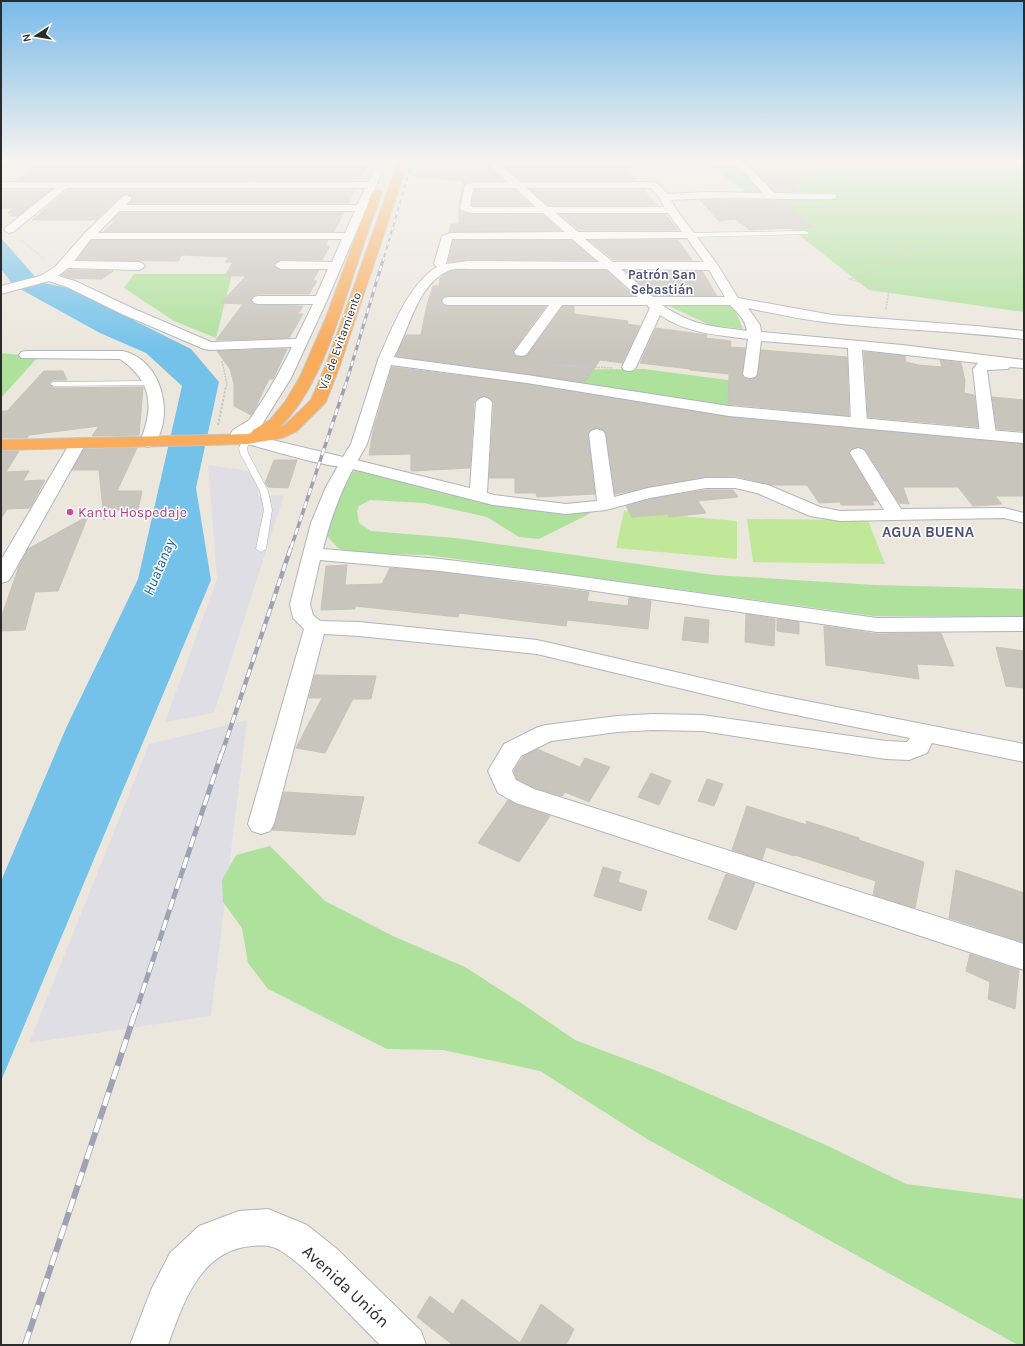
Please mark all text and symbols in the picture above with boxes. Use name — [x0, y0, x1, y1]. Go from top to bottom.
north arrow — [16, 16, 56, 56]
text: N — [20, 33, 34, 43]
district label: Patrón San Sebastián — [628, 267, 696, 297]
street label: Vía de Evitamiento — [316, 290, 364, 392]
place label: Kantu Hospedaje — [78, 504, 187, 521]
marker: Kantu Hospedaje — [65, 507, 75, 517]
district label: AGUA BUENA — [882, 523, 975, 541]
water label: Huatanay — [139, 536, 179, 598]
street label: Avenida Unión — [298, 1241, 394, 1331]

